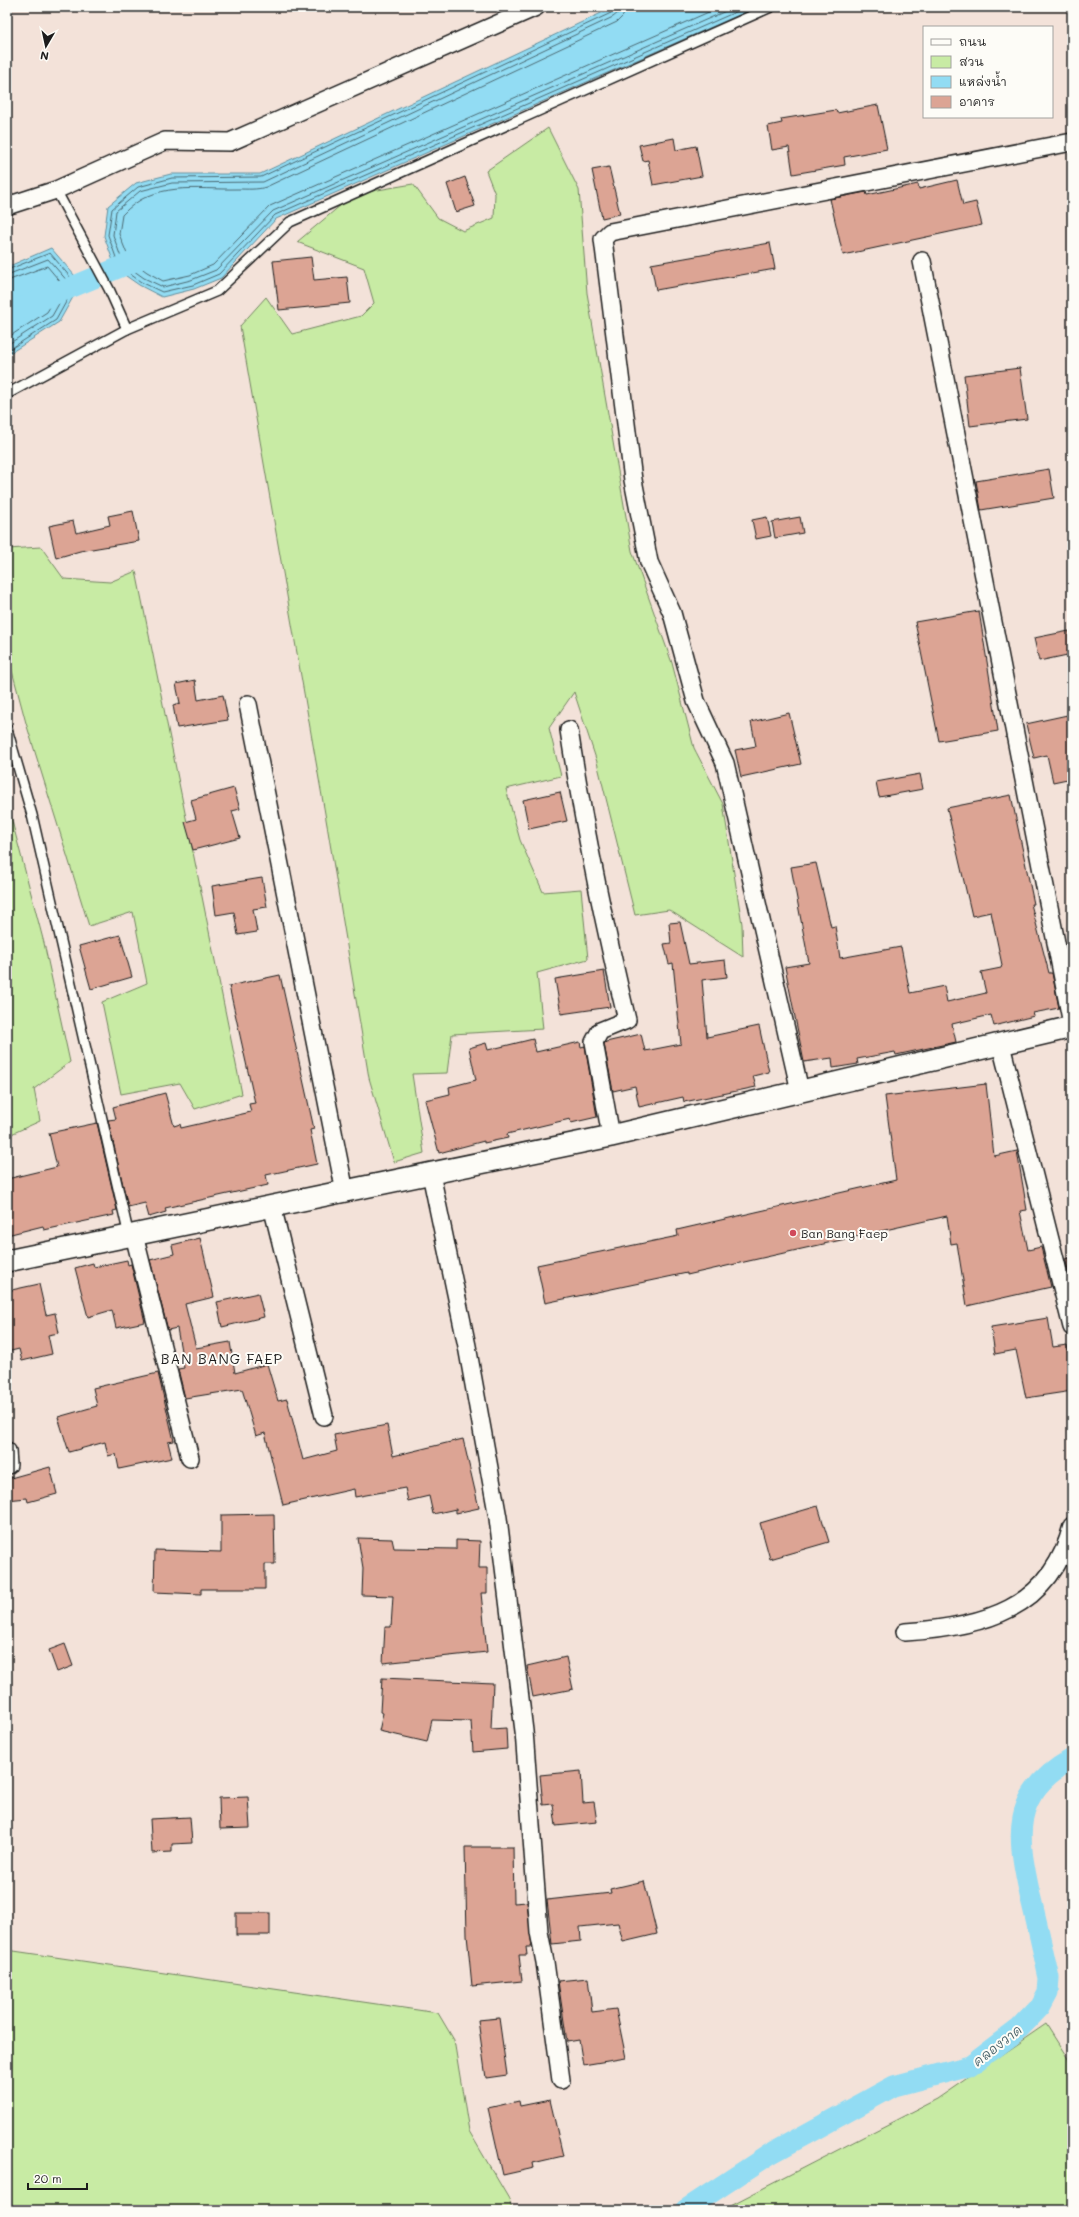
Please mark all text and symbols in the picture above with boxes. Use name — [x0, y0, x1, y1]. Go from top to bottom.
north arrow — [26, 26, 66, 66]
legend — [923, 26, 1053, 118]
text: ถนน — [959, 33, 987, 49]
text: N — [39, 48, 50, 64]
text: สวน — [959, 53, 984, 69]
text: แหล่งน้ำ — [959, 71, 1007, 89]
text: อาคาร — [959, 93, 995, 109]
place label: Ban Bang Faep — [801, 1225, 888, 1241]
marker: Ban Bang Faep — [788, 1228, 798, 1238]
district label: BAN BANG FAEP — [161, 1349, 283, 1368]
water label: คลองวาด — [969, 2020, 1025, 2070]
scale bar — [28, 2165, 87, 2191]
text: 20 m — [34, 2170, 62, 2186]

